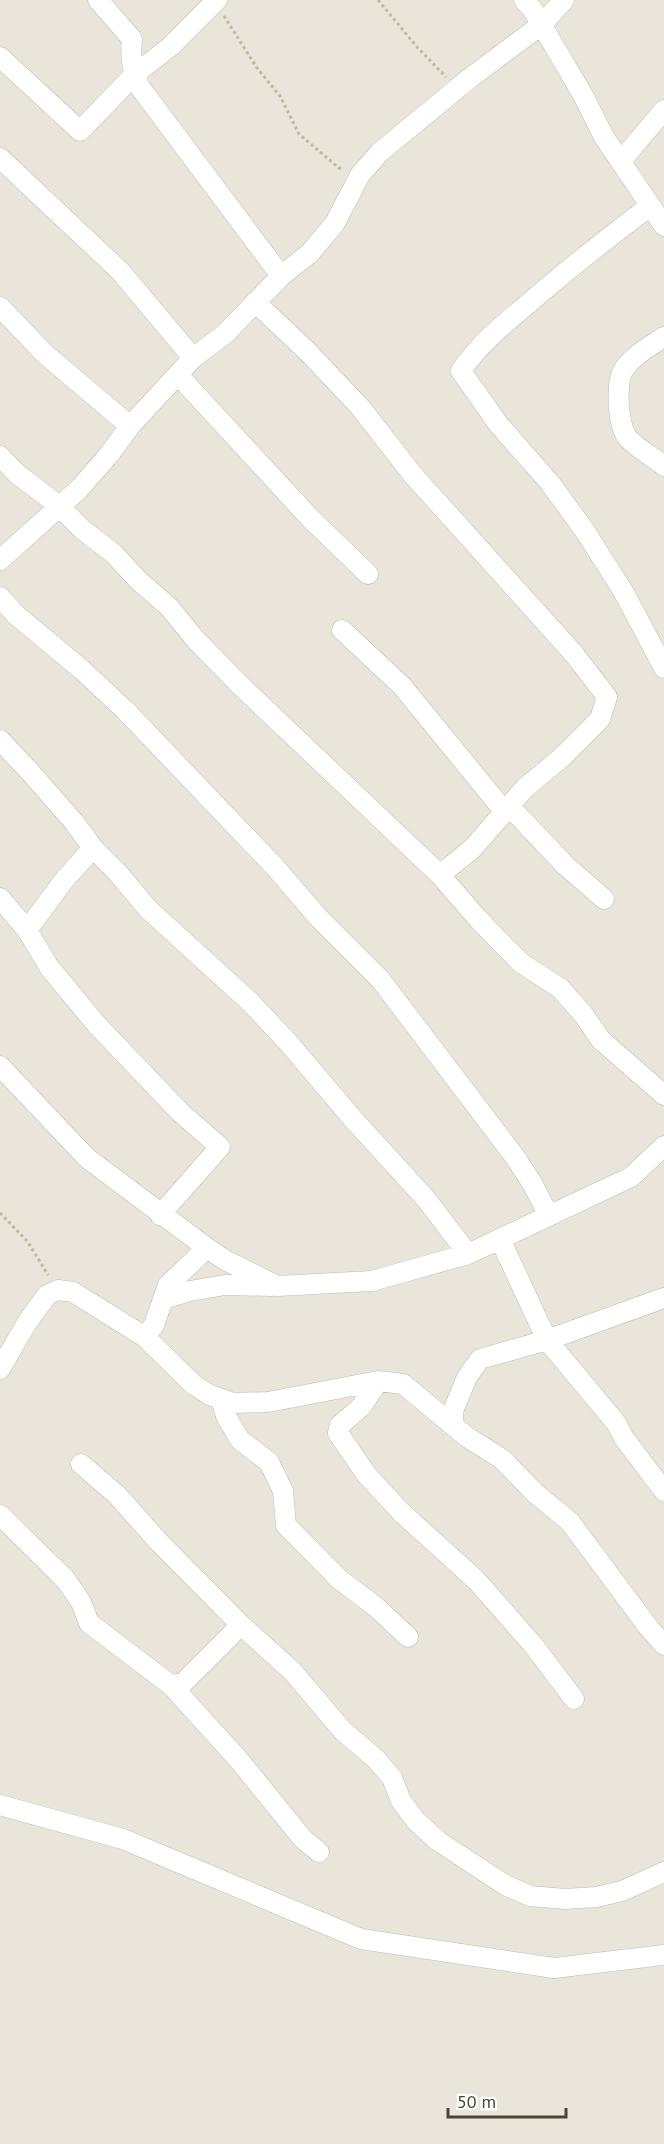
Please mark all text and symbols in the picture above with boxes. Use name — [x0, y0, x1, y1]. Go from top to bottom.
scale bar — [448, 2081, 566, 2119]
text: 50 m — [457, 2090, 496, 2113]

